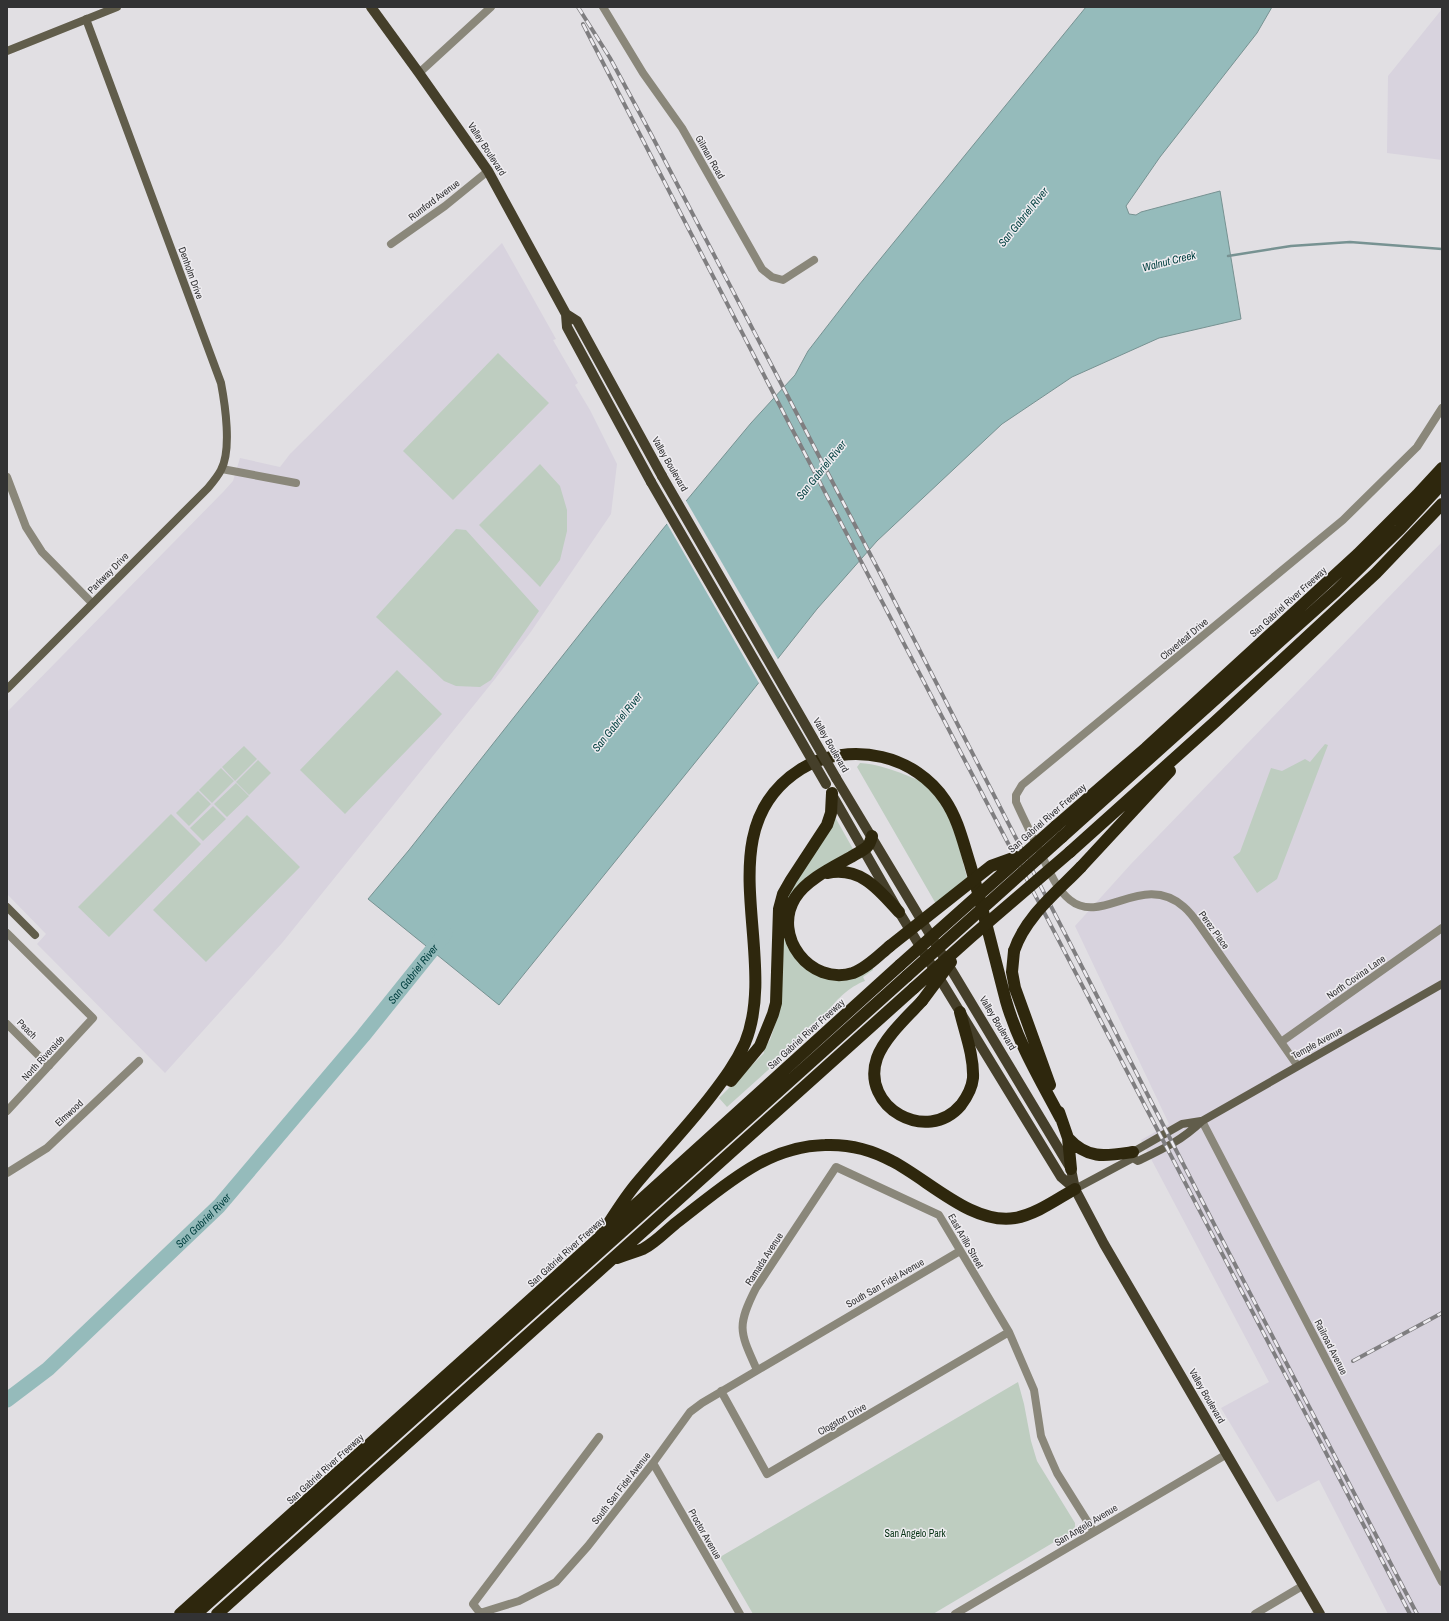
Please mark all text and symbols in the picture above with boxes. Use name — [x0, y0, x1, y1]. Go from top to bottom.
street label: Valley Boulevard — [465, 120, 509, 178]
street label: Gilman Road — [692, 133, 728, 181]
street label: Rumford Avenue — [406, 176, 463, 224]
water label: San Gabriel River — [995, 184, 1052, 249]
street label: Denholm Drive — [176, 245, 207, 301]
water label: Walnut Creek — [1141, 248, 1198, 274]
street label: Valley Boulevard — [649, 434, 691, 494]
water label: San Gabriel River — [793, 437, 850, 502]
street label: Parkway Drive — [85, 549, 132, 596]
street label: San Gabriel River Freeway — [1247, 563, 1330, 640]
street label: Cloverleaf Drive — [1157, 615, 1211, 663]
water label: San Gabriel River — [589, 689, 646, 754]
street label: Valley Boulevard — [810, 715, 852, 775]
street label: San Gabriel River Freeway — [1005, 780, 1089, 855]
street label: Perez Place — [1196, 908, 1233, 952]
water label: San Gabriel River — [385, 941, 442, 1007]
street label: North Covina Lane — [1324, 952, 1388, 1002]
street label: Valley Boulevard — [977, 994, 1019, 1052]
street label: San Gabriel River Freeway — [765, 995, 848, 1072]
street label: Peach — [14, 1016, 40, 1042]
street label: Temple Avenue — [1289, 1024, 1345, 1062]
street label: North Riverside — [19, 1032, 68, 1083]
street label: Elmwood — [52, 1097, 86, 1129]
water label: San Gabriel River — [172, 1190, 234, 1251]
street label: East Arillo Street — [945, 1211, 987, 1271]
street label: San Gabriel River Freeway — [525, 1213, 608, 1290]
street label: Ramada Avenue — [742, 1230, 786, 1288]
street label: South San Fidel Avenue — [844, 1255, 927, 1311]
street label: Railroad Avenue — [1311, 1317, 1351, 1377]
street label: Valley Boulevard — [1186, 1366, 1228, 1426]
street label: Clogston Drive — [815, 1400, 869, 1438]
street label: San Gabriel River Freeway — [284, 1430, 367, 1507]
street label: South San Fidel Avenue — [589, 1449, 654, 1527]
street label: San Angelo Avenue — [1052, 1501, 1120, 1549]
street label: Proctor Avenue — [685, 1507, 725, 1562]
park label: San Angelo Park — [884, 1527, 946, 1540]

